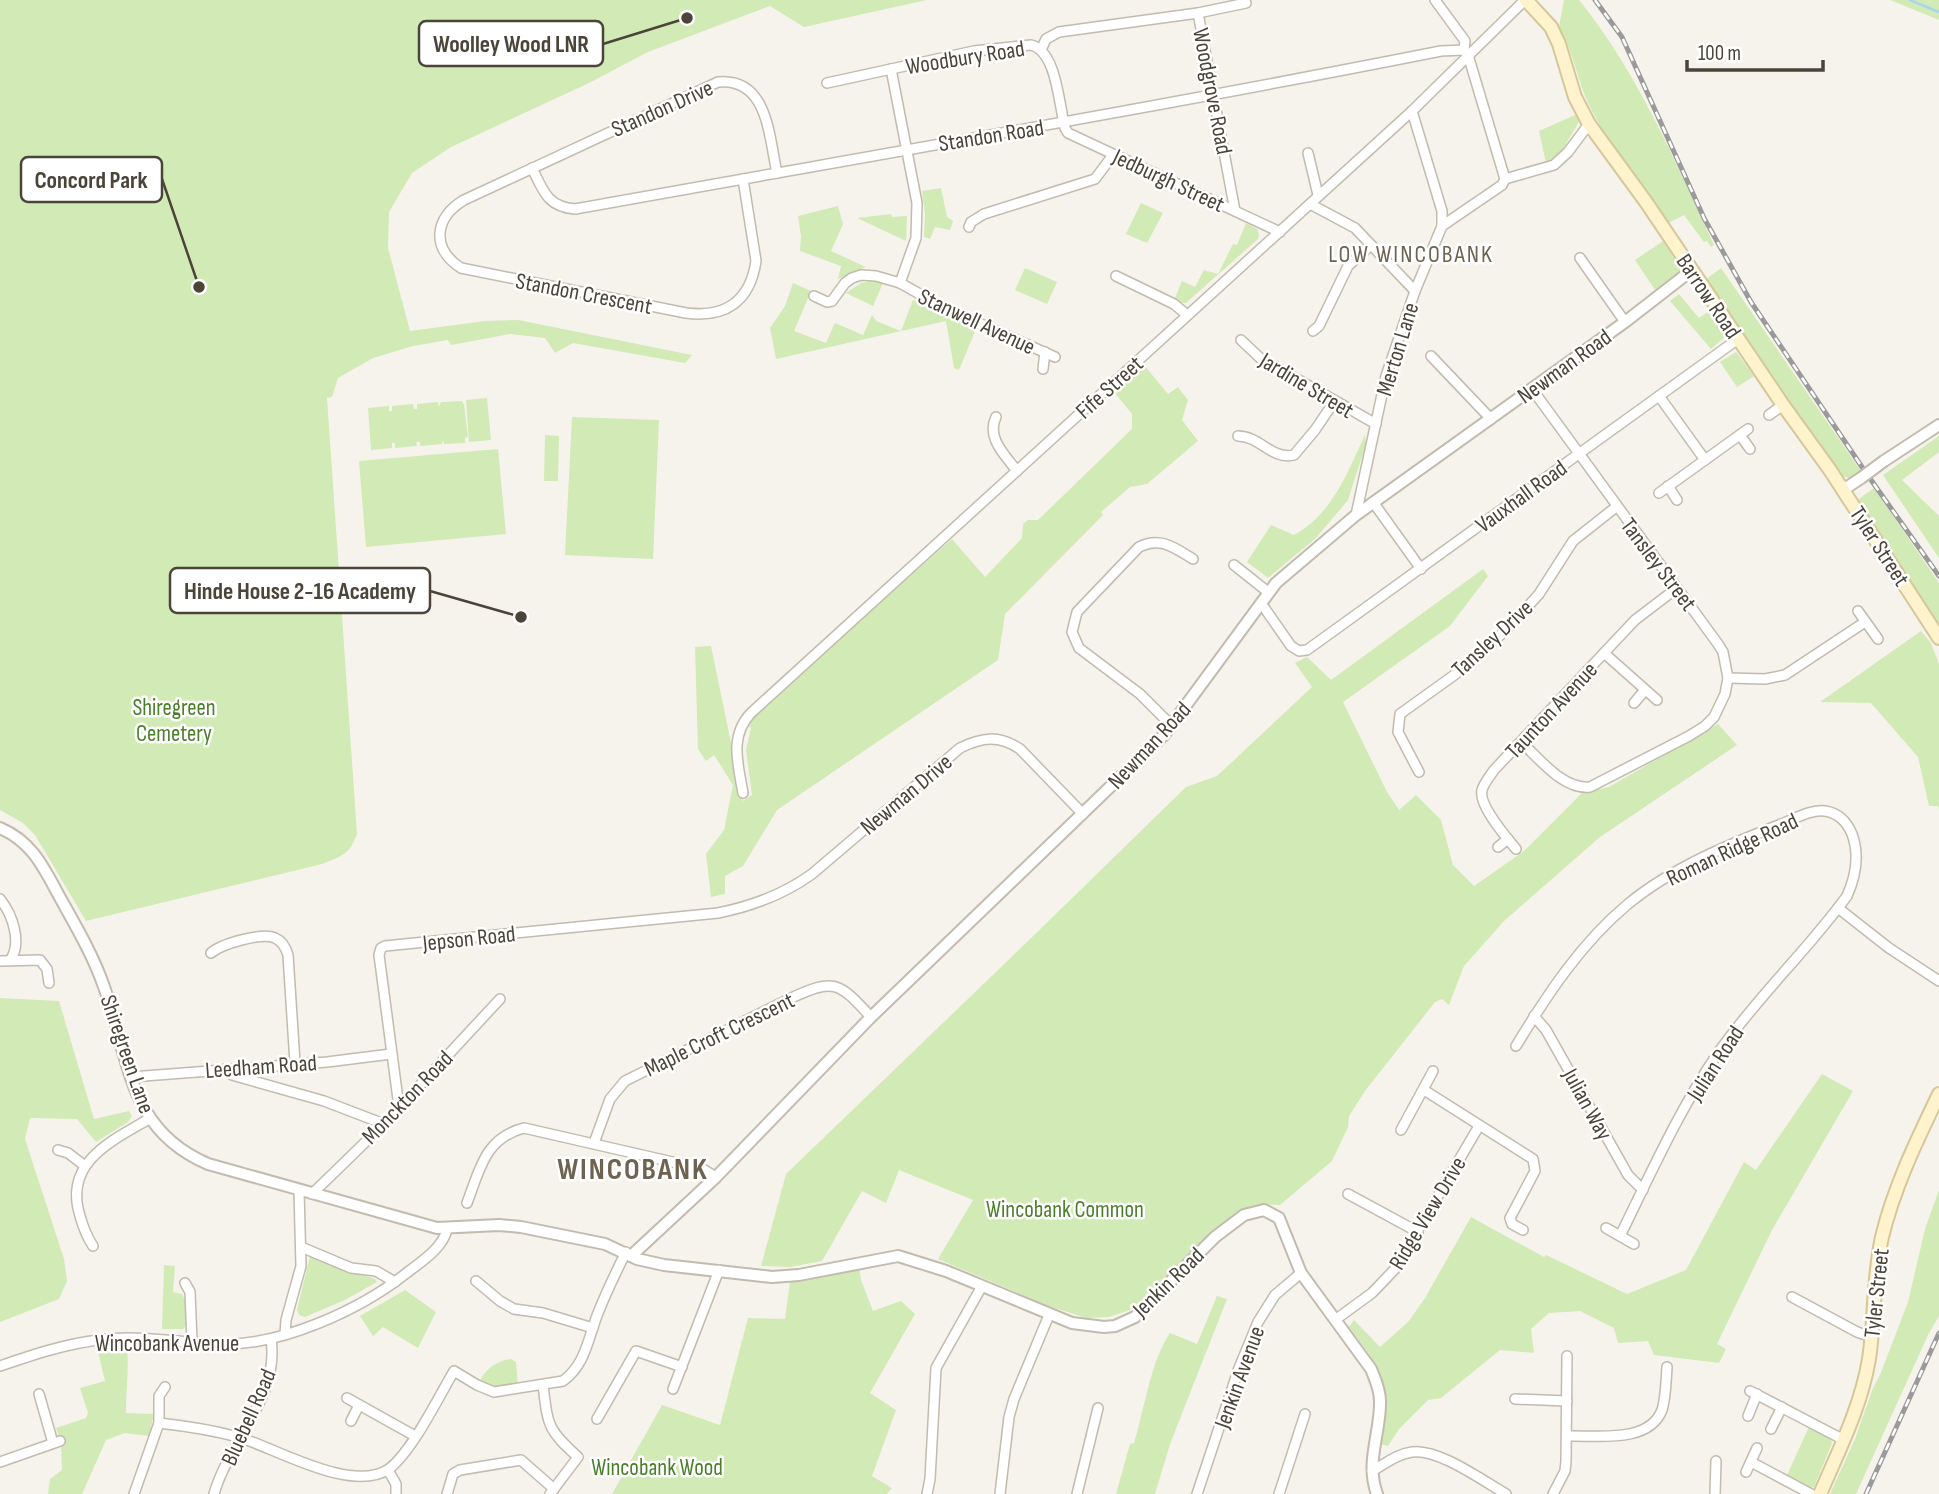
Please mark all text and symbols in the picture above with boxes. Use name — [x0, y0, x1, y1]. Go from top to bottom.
callout: Woolley Wood LNR — [419, 21, 603, 66]
street label: Woodgrove Road — [1186, 26, 1238, 157]
scale bar — [1687, 28, 1824, 72]
text: Woolley Wood LNR — [433, 30, 589, 59]
street label: Woodbury Road — [904, 35, 1027, 81]
text: 100 m — [1698, 41, 1741, 66]
street label: Standon Drive — [607, 74, 718, 144]
street label: Standon Road — [936, 114, 1046, 158]
street label: Jedburgh Street — [1107, 142, 1229, 219]
callout: Concord Park — [21, 157, 162, 202]
text: Concord Park — [34, 166, 148, 195]
district label: LOW WINCOBANK — [1328, 240, 1494, 269]
street label: Barrow Road — [1670, 249, 1747, 344]
street label: Standon Crescent — [513, 267, 654, 321]
street label: Stanwell Avenue — [914, 283, 1040, 361]
street label: Merton Lane — [1371, 299, 1425, 399]
street label: Newman Road — [1512, 323, 1617, 410]
street label: Jardine Street — [1253, 346, 1359, 425]
street label: Fife Street — [1070, 350, 1149, 425]
street label: Vauxhall Road — [1470, 454, 1573, 539]
street label: Tyler Street — [1843, 501, 1915, 592]
street label: Tansley Street — [1614, 513, 1702, 617]
callout: Hinde House 2-16 Academy — [170, 568, 430, 613]
text: Hinde House 2-16 Academy — [184, 577, 416, 606]
street label: Tansley Drive — [1446, 594, 1539, 683]
street label: Taunton Avenue — [1500, 656, 1604, 765]
park label: Shiregreen Cemetery — [132, 694, 216, 748]
street label: Newman Road — [1102, 696, 1197, 795]
street label: Newman Drive — [855, 748, 958, 841]
street label: Roman Ridge Road — [1662, 807, 1803, 893]
street label: Jepson Road — [420, 920, 517, 958]
street label: Maple Croft Crescent — [640, 986, 799, 1083]
street label: Shiregreen Lane — [94, 991, 160, 1117]
street label: Julian Road — [1681, 1021, 1750, 1107]
street label: Monckton Road — [356, 1045, 459, 1150]
street label: Leedham Road — [204, 1049, 318, 1085]
street label: Julian Way — [1556, 1063, 1618, 1145]
district label: WINCOBANK — [557, 1152, 709, 1188]
street label: Ridge View Drive — [1383, 1152, 1473, 1275]
park label: Wincobank Common — [986, 1196, 1144, 1224]
street label: Jenkin Road — [1126, 1242, 1210, 1324]
street label: Tyler Street — [1858, 1247, 1896, 1339]
street label: Jenkin Avenue — [1208, 1322, 1271, 1433]
street label: Wincobank Avenue — [95, 1330, 239, 1358]
street label: Bluebell Road — [215, 1365, 283, 1470]
park label: Wincobank Wood — [591, 1454, 723, 1482]

